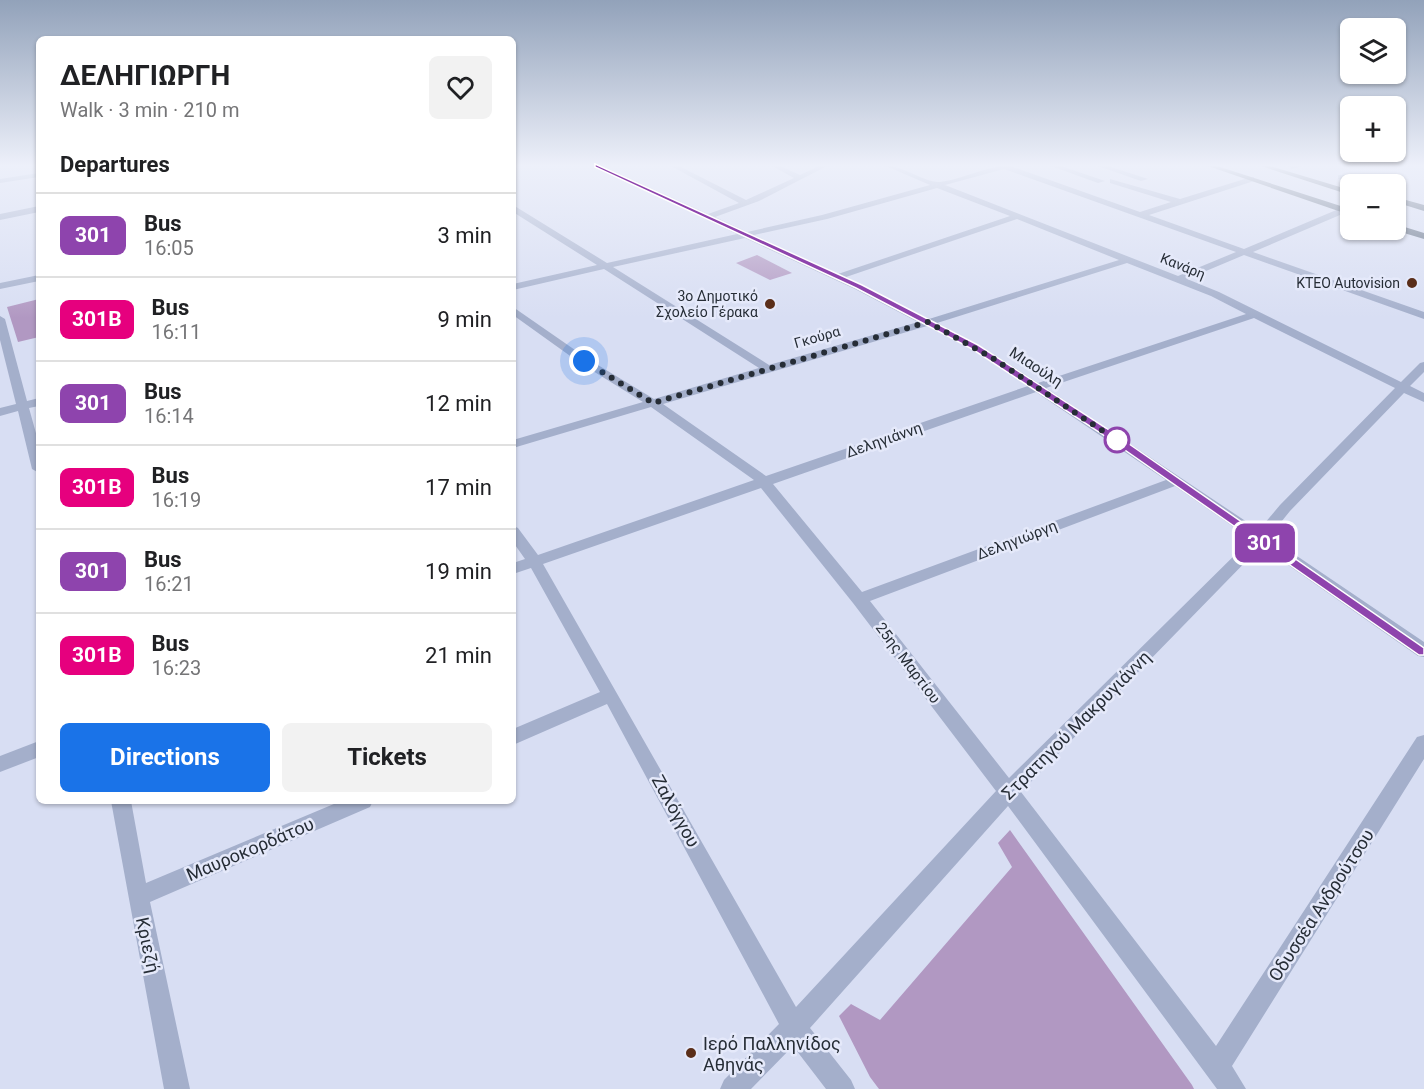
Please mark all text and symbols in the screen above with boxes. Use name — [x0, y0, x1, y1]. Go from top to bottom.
map controls — [1340, 18, 1406, 240]
button: layers — [1340, 18, 1406, 84]
button: heart — [429, 56, 492, 119]
text: ΔΕΛΗΓΙΩΡΓΗ — [60, 59, 230, 92]
button: + — [1340, 96, 1406, 162]
text: Walk · 3 min · 210 m — [60, 98, 239, 122]
text: Departures — [60, 152, 170, 177]
button: − — [1340, 174, 1406, 240]
text: Bus — [144, 211, 182, 236]
text: 301 — [75, 223, 111, 247]
text: 3 min — [437, 223, 492, 248]
text: 16:05 — [144, 236, 194, 260]
street label: Κανάρη — [1158, 250, 1208, 282]
place label: ΚΤΕΟ Autovision — [1296, 275, 1400, 291]
marker: ΚΤΕΟ Autovision — [1405, 276, 1419, 290]
place label: 3ο Δημοτικό Σχολείο Γέρακα — [656, 288, 758, 320]
text: Bus — [152, 295, 189, 320]
marker: 3ο Δημοτικό Σχολείο Γέρακα — [763, 297, 777, 311]
text: 301B — [72, 307, 122, 331]
text: 9 min — [437, 307, 492, 332]
text: 16:11 — [152, 320, 201, 344]
street label: Γκούρα — [792, 323, 842, 351]
street label: Μιαούλη — [1006, 343, 1066, 391]
your location — [569, 346, 599, 376]
text: Bus — [144, 379, 182, 404]
text: 301 — [75, 391, 111, 415]
text: 12 min — [425, 391, 492, 416]
text: 16:14 — [144, 404, 194, 428]
street label: Δεληγιάννη — [844, 419, 924, 461]
unlabelled marker — [1104, 427, 1130, 453]
text: Bus — [152, 463, 189, 488]
text: 301B — [72, 475, 122, 499]
text: 17 min — [425, 475, 492, 500]
text: 16:19 — [152, 488, 201, 512]
street label: Δεληγιώργη — [974, 516, 1060, 564]
line badge: 301 — [1230, 524, 1300, 562]
text: 301 — [1247, 531, 1283, 555]
text: Bus — [144, 547, 182, 572]
text: 301 — [75, 559, 111, 583]
text: 19 min — [425, 559, 492, 584]
text: 16:21 — [144, 572, 194, 596]
street label: 25ης Μαρτίου — [872, 619, 944, 707]
text: Bus — [152, 631, 189, 656]
text: 301B — [72, 643, 122, 667]
text: 21 min — [425, 643, 492, 668]
street label: Στρατηγού Μακρυγιάννη — [997, 646, 1155, 804]
text: 16:23 — [152, 656, 201, 680]
button: Directions — [60, 723, 270, 792]
button: Tickets — [282, 723, 492, 792]
street label: Ζαλόγγου — [648, 771, 704, 851]
street label: Μαυροκορδάτου — [183, 813, 317, 885]
street label: Οδυσσέα Ανδρούτσου — [1264, 825, 1378, 985]
street label: Κριεζή — [132, 915, 164, 975]
place label: Ιερό Παλληνίδος Αθηνάς — [703, 1033, 841, 1075]
marker: Ιερό Παλληνίδος Αθηνάς — [684, 1046, 698, 1060]

